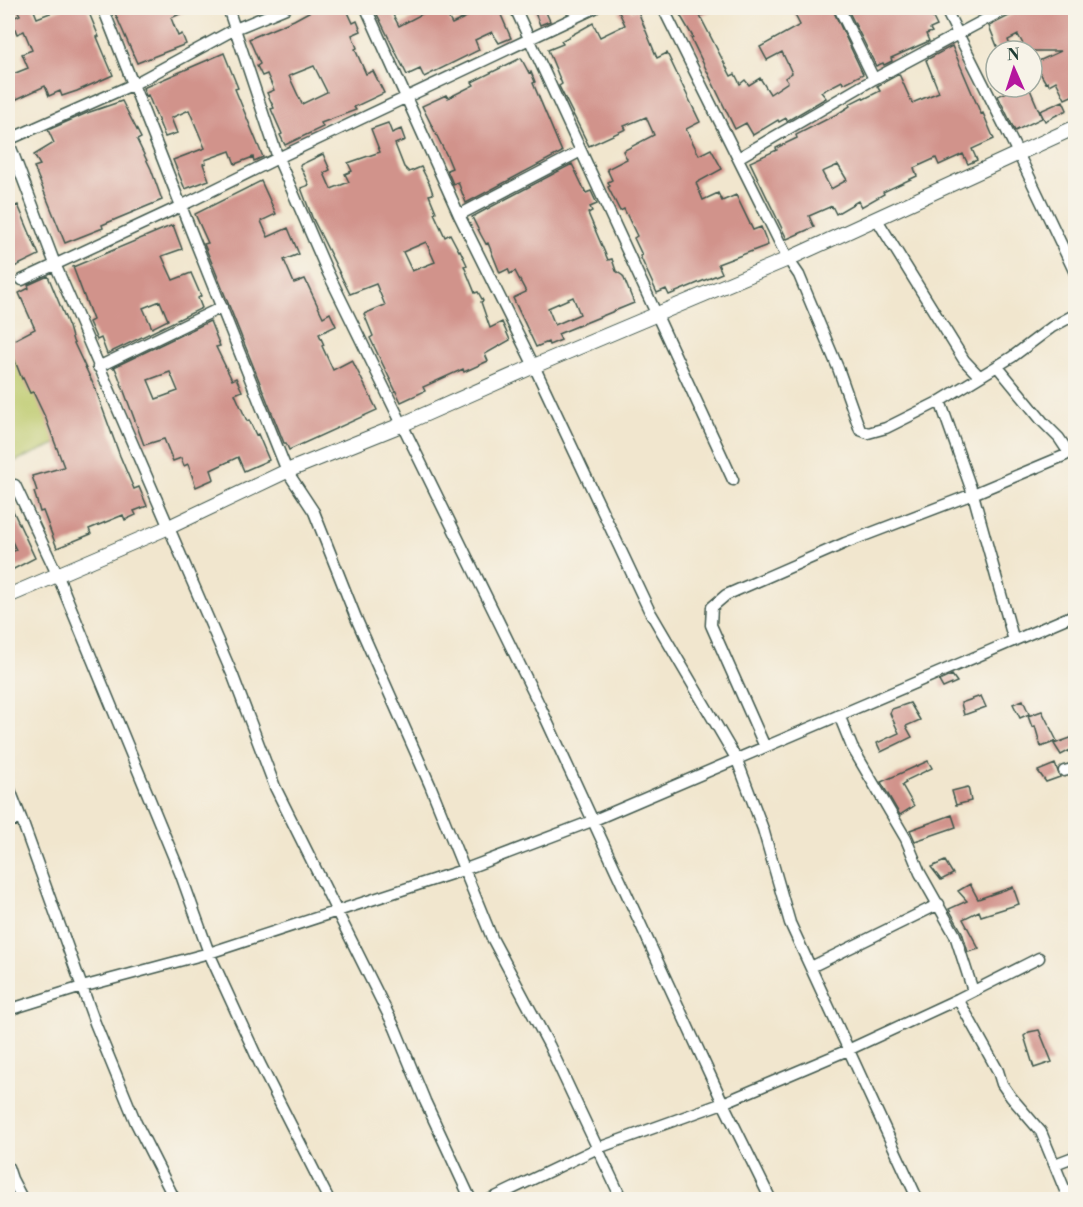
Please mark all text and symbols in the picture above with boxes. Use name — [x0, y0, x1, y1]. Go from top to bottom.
north arrow — [984, 39, 1044, 99]
text: N — [1006, 45, 1020, 65]

